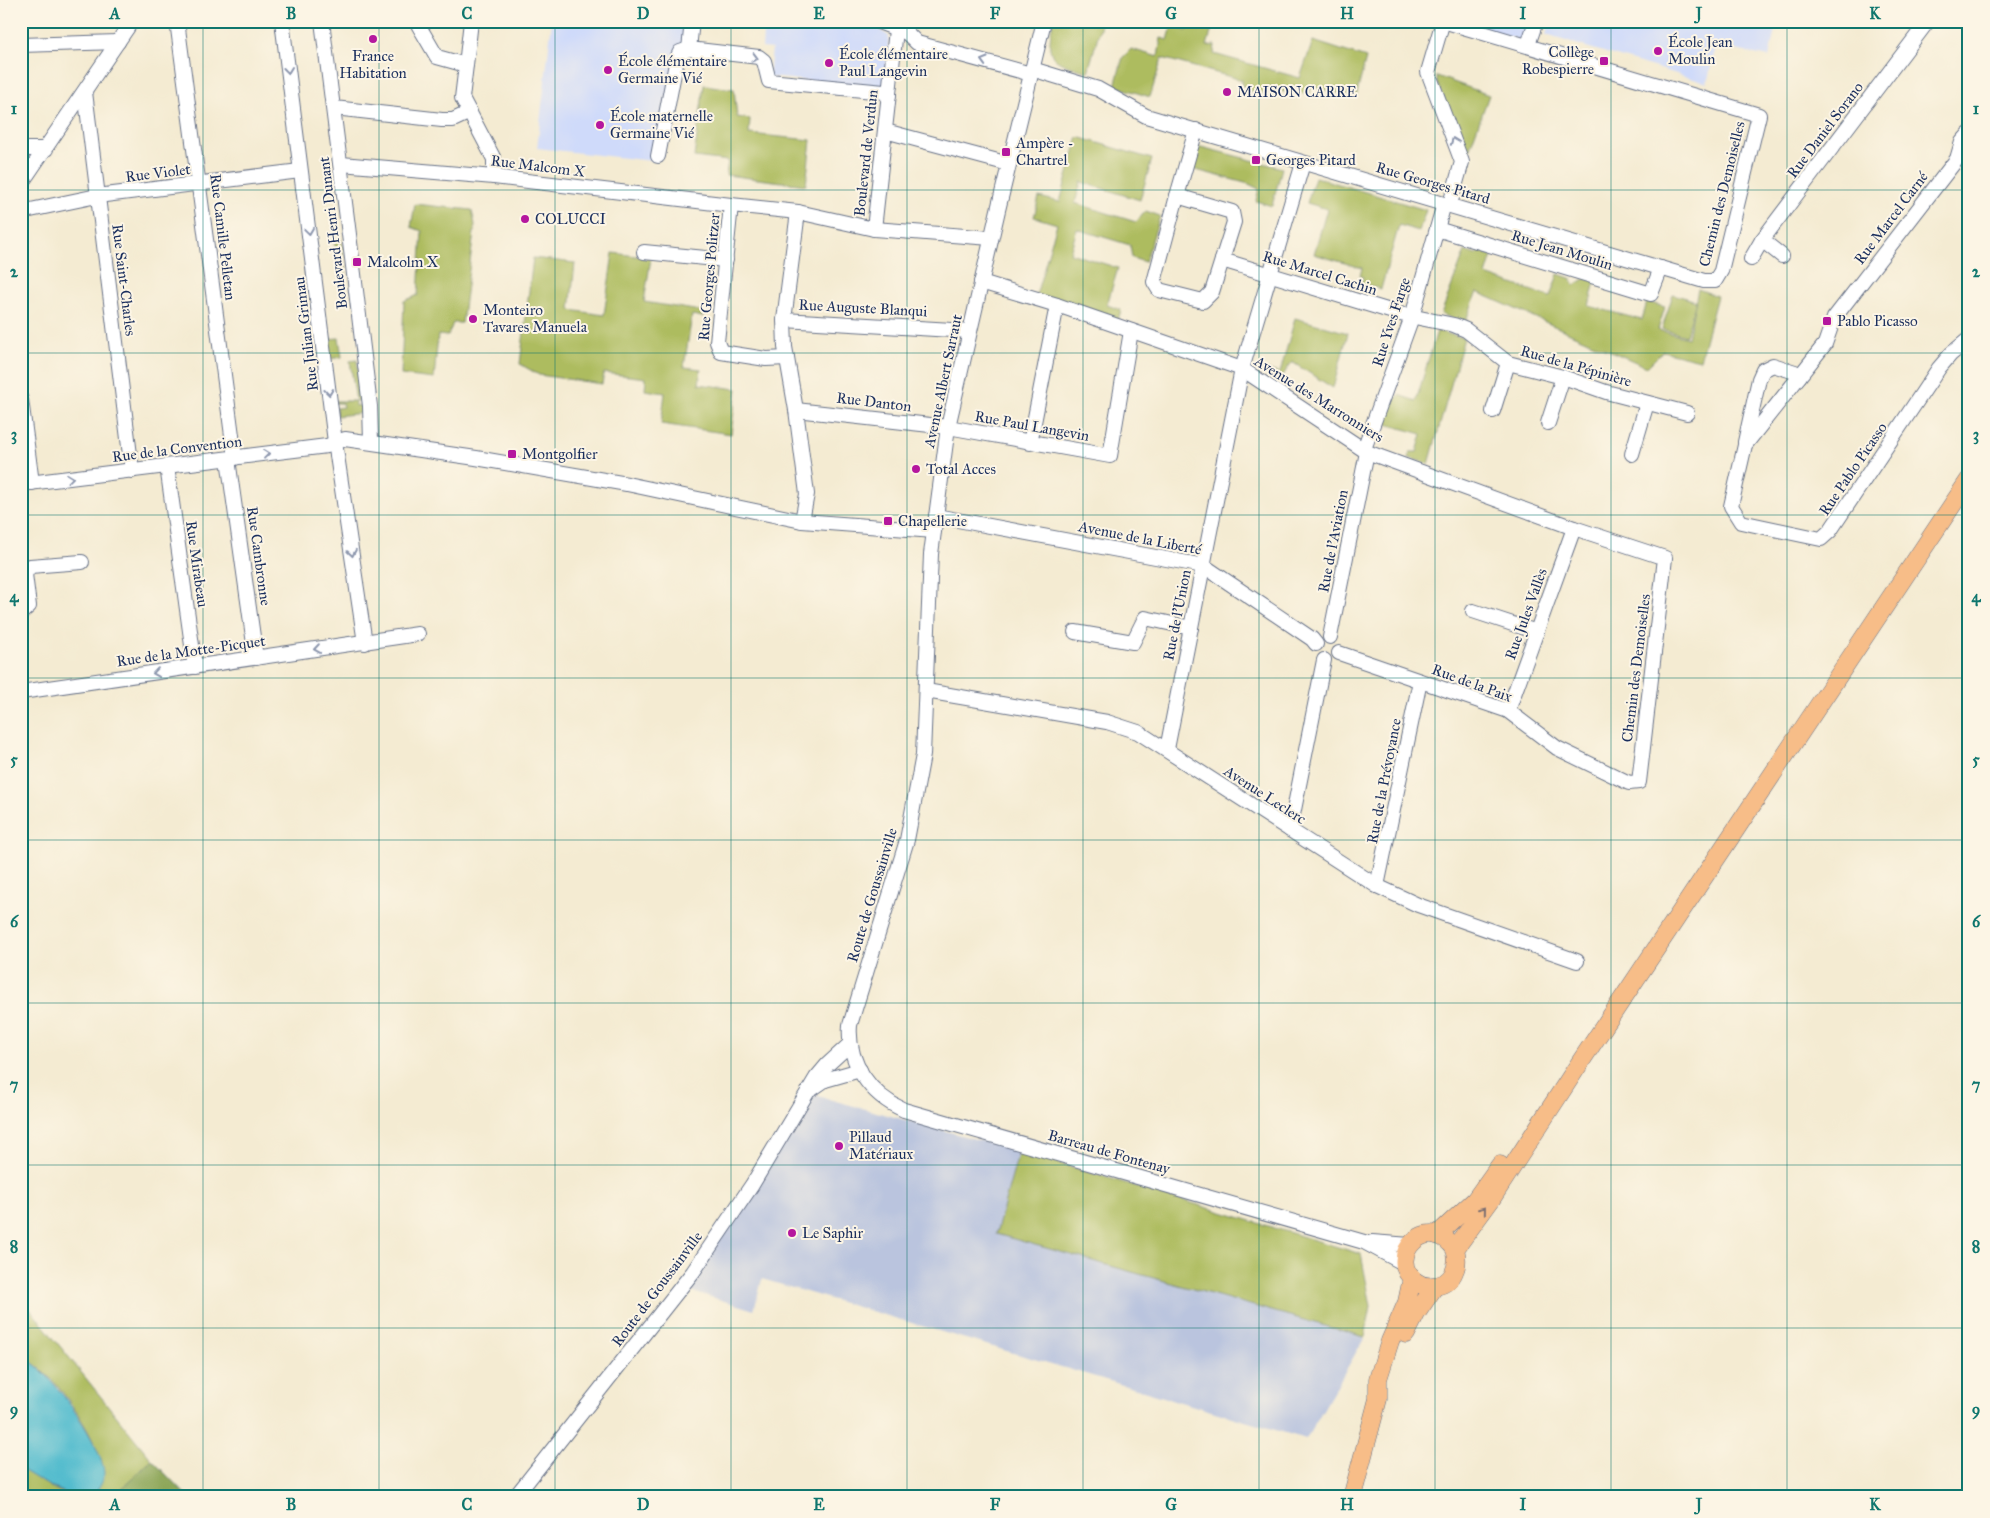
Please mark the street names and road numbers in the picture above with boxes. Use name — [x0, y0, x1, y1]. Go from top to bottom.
street label: Rue Daniel Sorano — [1783, 78, 1867, 182]
street label: Boulevard de Verdun — [850, 89, 882, 217]
street label: Chemin des Demoiselles — [1695, 119, 1749, 269]
street label: Rue Malcom X — [490, 151, 587, 181]
street label: Boulevard Henri Dunant — [315, 155, 351, 310]
street label: Rue Georges Pitard — [1374, 158, 1492, 208]
street label: Rue Violet — [124, 160, 192, 186]
street label: Rue Marcel Carné — [1850, 167, 1932, 268]
street label: Rue Camille Pelletan — [206, 173, 240, 301]
street label: Rue Georges Politzer — [694, 212, 724, 342]
street label: Rue Saint-Charles — [108, 223, 140, 337]
street label: Rue Jean Moulin — [1509, 226, 1615, 275]
street label: Rue Marcel Cachin — [1261, 247, 1379, 299]
street label: Rue Yves Farge — [1368, 275, 1414, 369]
street label: Rue Julian Grimau — [290, 276, 323, 392]
street label: Rue Auguste Blanqui — [798, 296, 928, 321]
street label: Avenue Albert Sarraut — [920, 312, 966, 450]
street label: Rue de la Pépinière — [1518, 342, 1634, 390]
street label: Avenue des Marronniers — [1250, 351, 1387, 446]
street label: Rue Danton — [836, 388, 912, 416]
street label: Rue Paul Langevin — [973, 407, 1091, 445]
street label: Rue Pablo Picasso — [1815, 419, 1891, 519]
street label: Rue de la Convention — [111, 432, 243, 466]
street label: Rue de l'Aviation — [1314, 488, 1352, 594]
street label: Rue Cambronne — [243, 505, 275, 607]
street label: Avenue de la Liberté — [1076, 517, 1204, 559]
street label: Rue Mirabeau — [182, 520, 212, 608]
street label: Rue Jules Vallès — [1501, 566, 1552, 663]
street label: Rue de l'Union — [1159, 568, 1195, 662]
street label: Chemin des Demoiselles — [1618, 593, 1654, 743]
street label: Rue de la Motte-Picquet — [115, 632, 267, 671]
street label: Rue de la Paix — [1429, 660, 1515, 706]
street label: Rue de la Prévoyance — [1363, 717, 1405, 845]
street label: Avenue Leclerc — [1220, 761, 1309, 828]
street label: Route de Goussainville — [843, 826, 901, 964]
street label: Barreau de Fontenay — [1046, 1126, 1173, 1178]
street label: Route de Goussainville — [608, 1228, 706, 1350]

